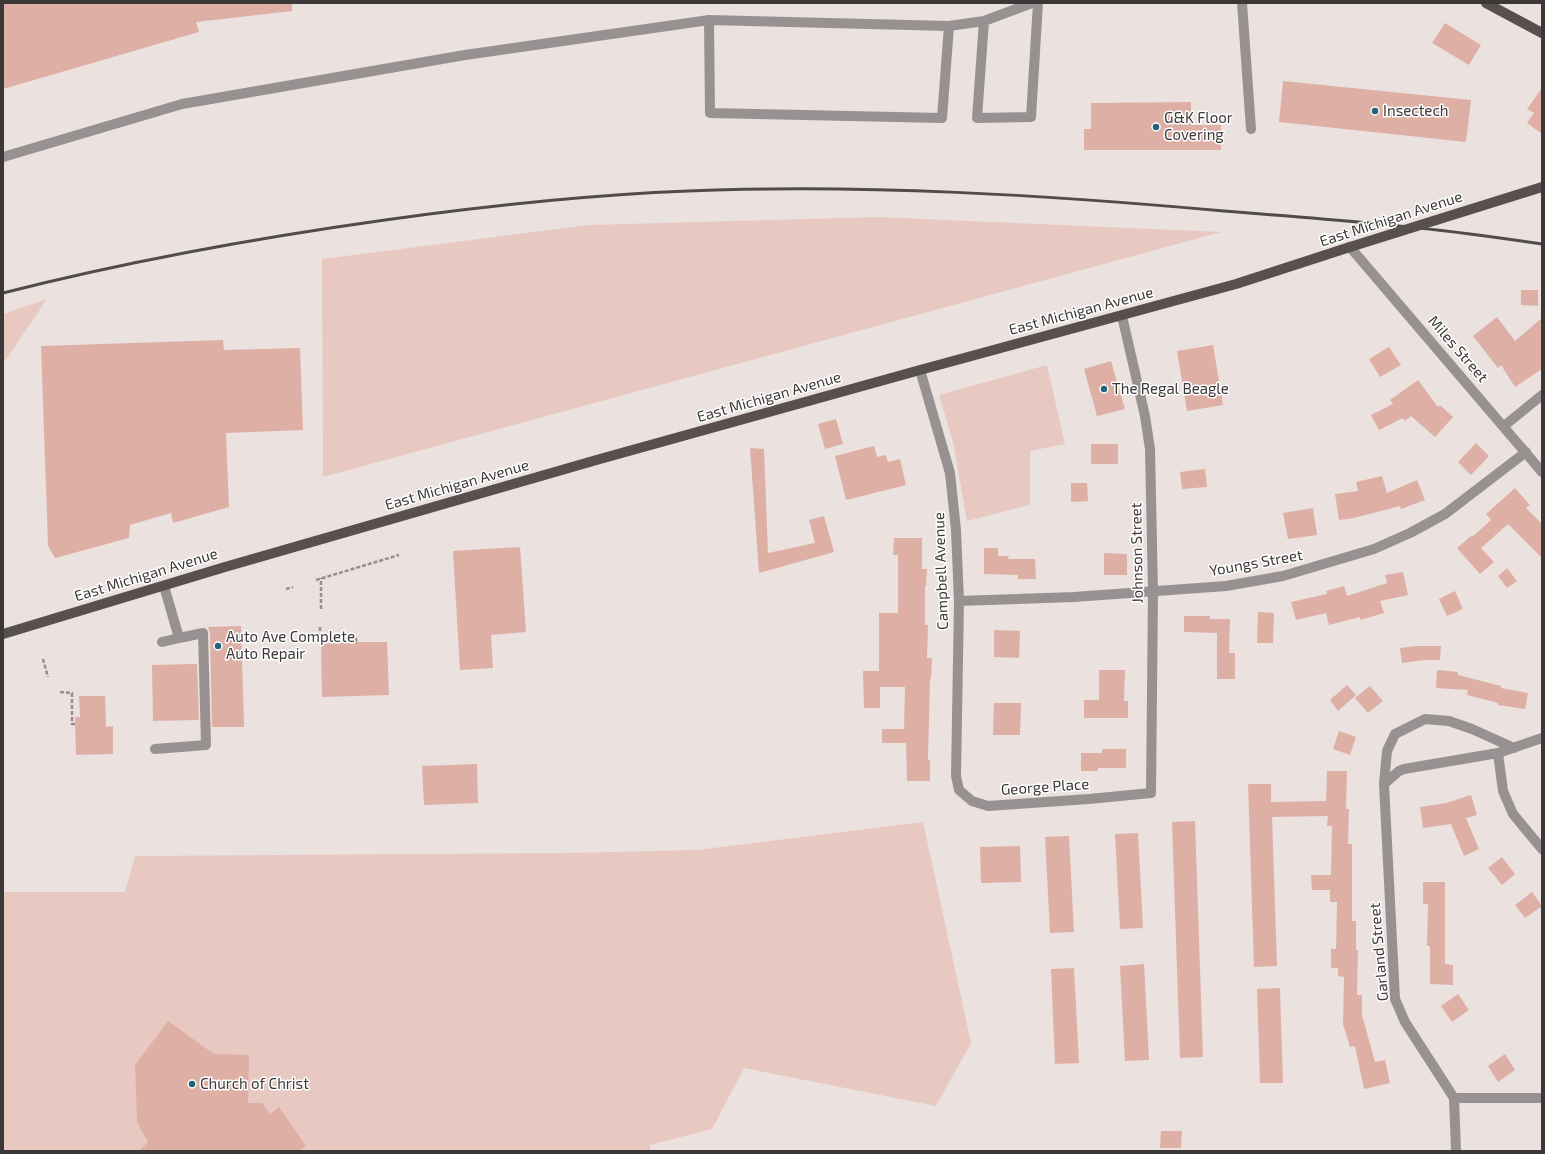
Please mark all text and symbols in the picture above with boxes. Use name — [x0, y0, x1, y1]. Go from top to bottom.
place label: Insectech — [1383, 102, 1448, 120]
marker: Insectech — [1370, 106, 1380, 116]
place label: G&K Floor Covering — [1164, 109, 1233, 144]
marker: G&K Floor Covering — [1151, 122, 1161, 132]
street label: East Michigan Avenue — [1317, 187, 1465, 251]
street label: East Michigan Avenue — [1007, 283, 1155, 339]
street label: Miles Street — [1424, 312, 1492, 386]
street label: East Michigan Avenue — [695, 368, 843, 426]
place label: The Regal Beagle — [1112, 380, 1229, 398]
marker: The Regal Beagle — [1099, 384, 1109, 394]
street label: East Michigan Avenue — [383, 456, 531, 514]
street label: Johnson Street — [1127, 502, 1147, 604]
street label: Campbell Avenue — [930, 512, 952, 630]
street label: East Michigan Avenue — [72, 545, 220, 605]
street label: Youngs Street — [1208, 546, 1304, 580]
place label: Auto Ave Complete Auto Repair — [226, 628, 355, 663]
marker: Auto Ave Complete Auto Repair — [213, 641, 223, 651]
street label: George Place — [1000, 775, 1090, 799]
street label: Garland Street — [1366, 902, 1392, 1002]
place label: Church of Christ — [200, 1075, 309, 1093]
marker: Church of Christ — [187, 1079, 197, 1089]

